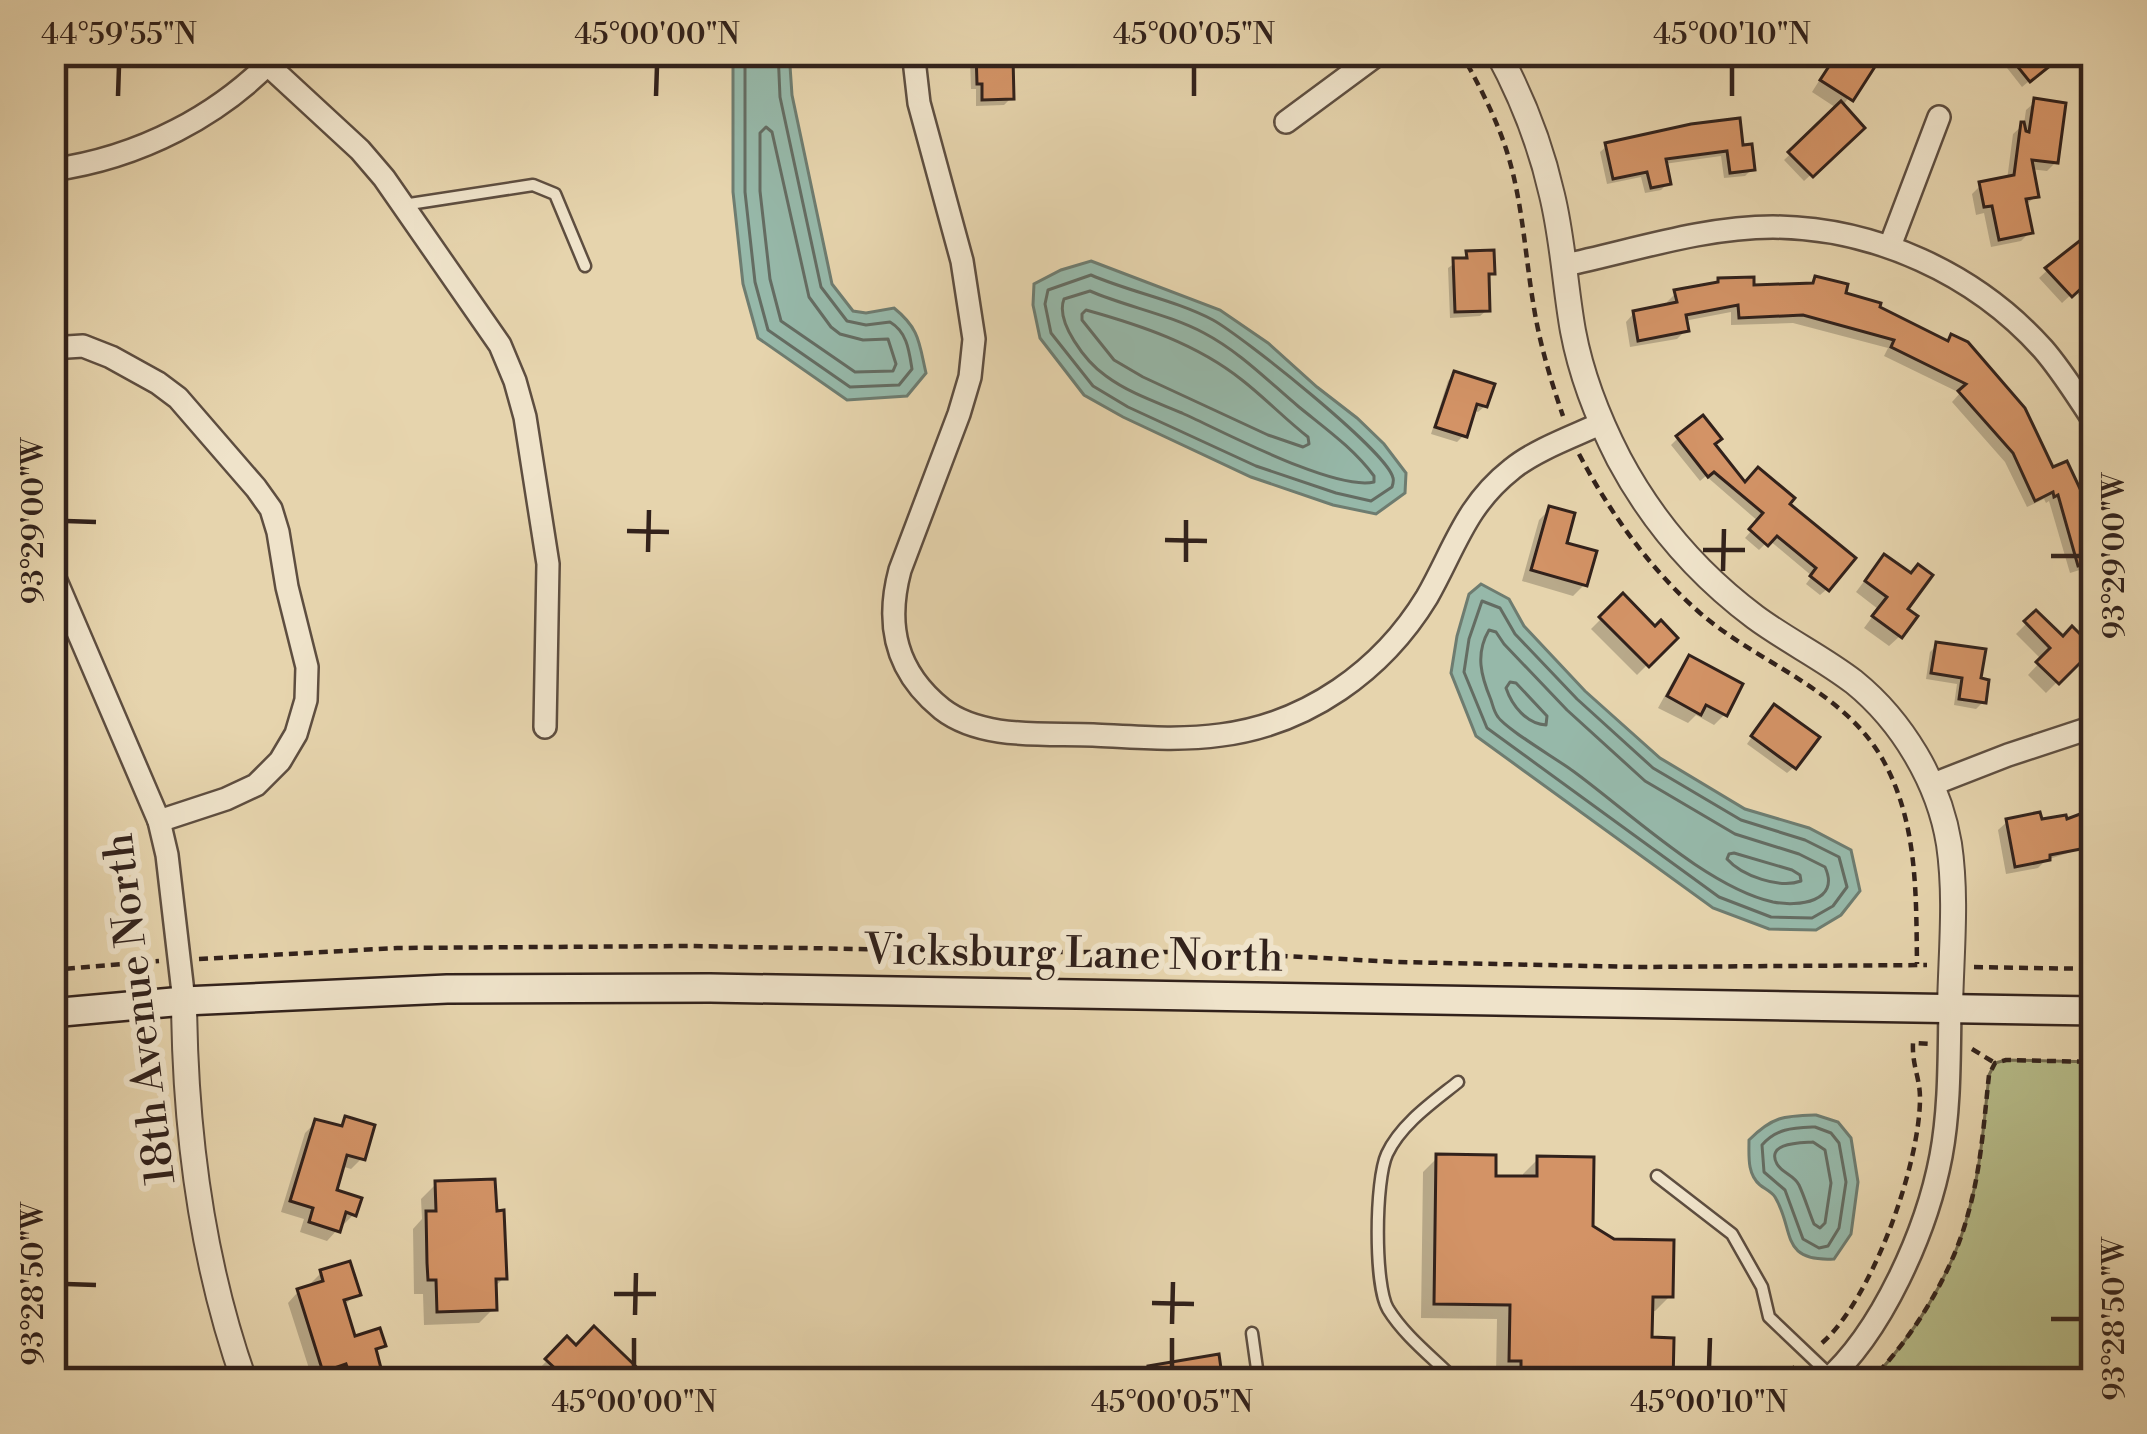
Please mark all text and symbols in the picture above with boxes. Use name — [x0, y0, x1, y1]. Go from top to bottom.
text: 44°59'55"N — [41, 16, 197, 54]
text: 45°00'00"N — [574, 16, 740, 54]
text: 45°00'05"N — [1113, 16, 1275, 54]
text: 45°00'10"N — [1653, 16, 1811, 54]
text: 93°29'00"W — [15, 437, 53, 604]
text: 93°29'00"W — [2096, 472, 2134, 639]
street label: 18th Avenue North — [93, 830, 188, 1187]
street label: Vicksburg Lane North — [863, 924, 1284, 986]
text: 93°28'50"W — [15, 1202, 53, 1366]
text: 93°28'50"W — [2096, 1237, 2134, 1401]
text: 45°00'00"N — [551, 1384, 717, 1422]
text: 45°00'05"N — [1091, 1384, 1253, 1422]
text: 45°00'10"N — [1630, 1384, 1788, 1422]

